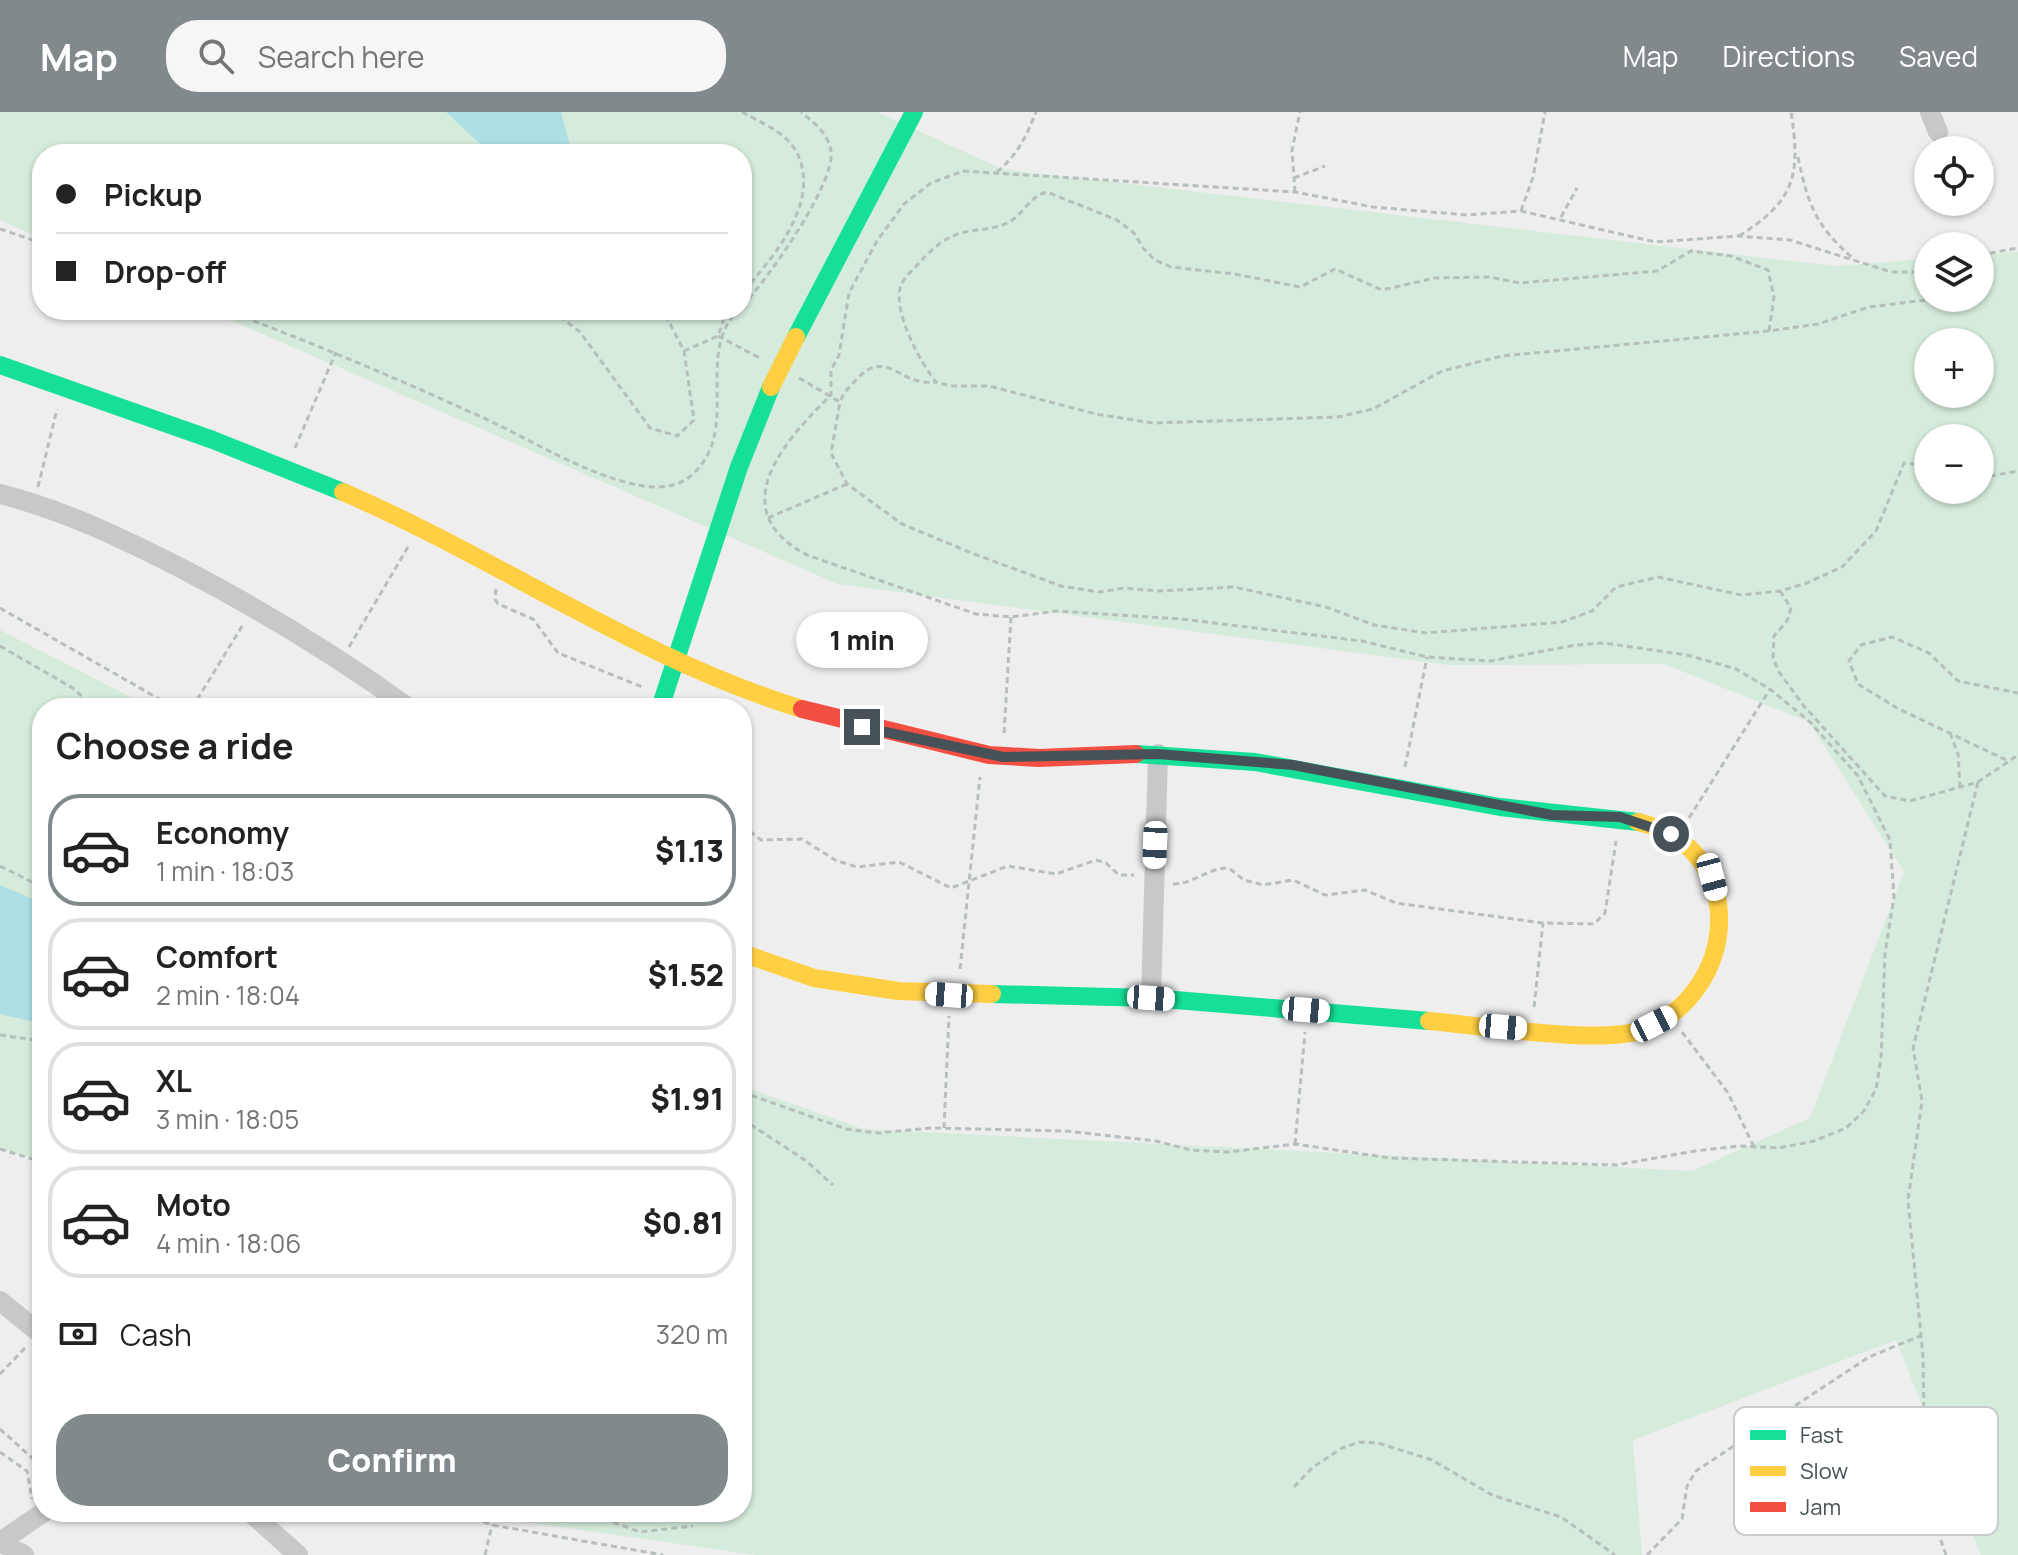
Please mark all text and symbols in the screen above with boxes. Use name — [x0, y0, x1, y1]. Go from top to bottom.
search box — [166, 20, 726, 92]
text: Map — [40, 30, 118, 82]
icon: search — [194, 34, 238, 78]
text: Search here — [258, 36, 425, 77]
text: Map — [1623, 37, 1678, 75]
text: Directions — [1722, 37, 1855, 75]
text: Saved — [1899, 37, 1978, 75]
map controls — [1914, 136, 1994, 504]
button: locate — [1914, 136, 1994, 216]
text: Pickup — [104, 174, 202, 215]
button: layers — [1914, 232, 1994, 312]
text: Drop-off — [104, 251, 226, 292]
button: + — [1914, 328, 1994, 408]
button: − — [1914, 424, 1994, 504]
callout: 1 min — [796, 611, 928, 667]
text: 1 min — [829, 622, 895, 658]
route end — [844, 709, 880, 745]
text: Choose a ride — [56, 721, 294, 770]
text: Economy — [156, 812, 289, 853]
icon: car — [60, 814, 132, 886]
route start — [1653, 816, 1689, 852]
car — [1142, 821, 1168, 869]
text: $1.13 — [655, 830, 724, 871]
car — [1694, 851, 1730, 903]
text: 1 min · 18:03 — [156, 853, 294, 889]
text: Comfort — [156, 936, 278, 977]
icon: car — [60, 938, 132, 1010]
text: $1.52 — [648, 954, 724, 995]
text: 2 min · 18:04 — [156, 977, 300, 1013]
car — [924, 981, 974, 1009]
car — [1126, 984, 1176, 1012]
car — [1281, 996, 1331, 1024]
car — [1627, 1002, 1681, 1046]
car — [1478, 1013, 1528, 1041]
text: XL — [156, 1060, 192, 1101]
icon: car — [60, 1062, 132, 1134]
text: $1.91 — [650, 1078, 724, 1119]
text: 3 min · 18:05 — [156, 1101, 299, 1137]
text: Moto — [156, 1184, 231, 1225]
icon: car — [60, 1186, 132, 1258]
text: $0.81 — [643, 1202, 724, 1243]
text: 4 min · 18:06 — [156, 1225, 301, 1261]
icon: cash — [56, 1312, 100, 1356]
text: Cash — [120, 1314, 192, 1355]
text: 320 m — [656, 1316, 728, 1352]
legend — [1734, 1407, 1998, 1535]
button: Confirm — [56, 1414, 728, 1506]
text: Fast — [1800, 1420, 1843, 1450]
text: Slow — [1800, 1456, 1848, 1486]
text: Jam — [1800, 1492, 1841, 1522]

